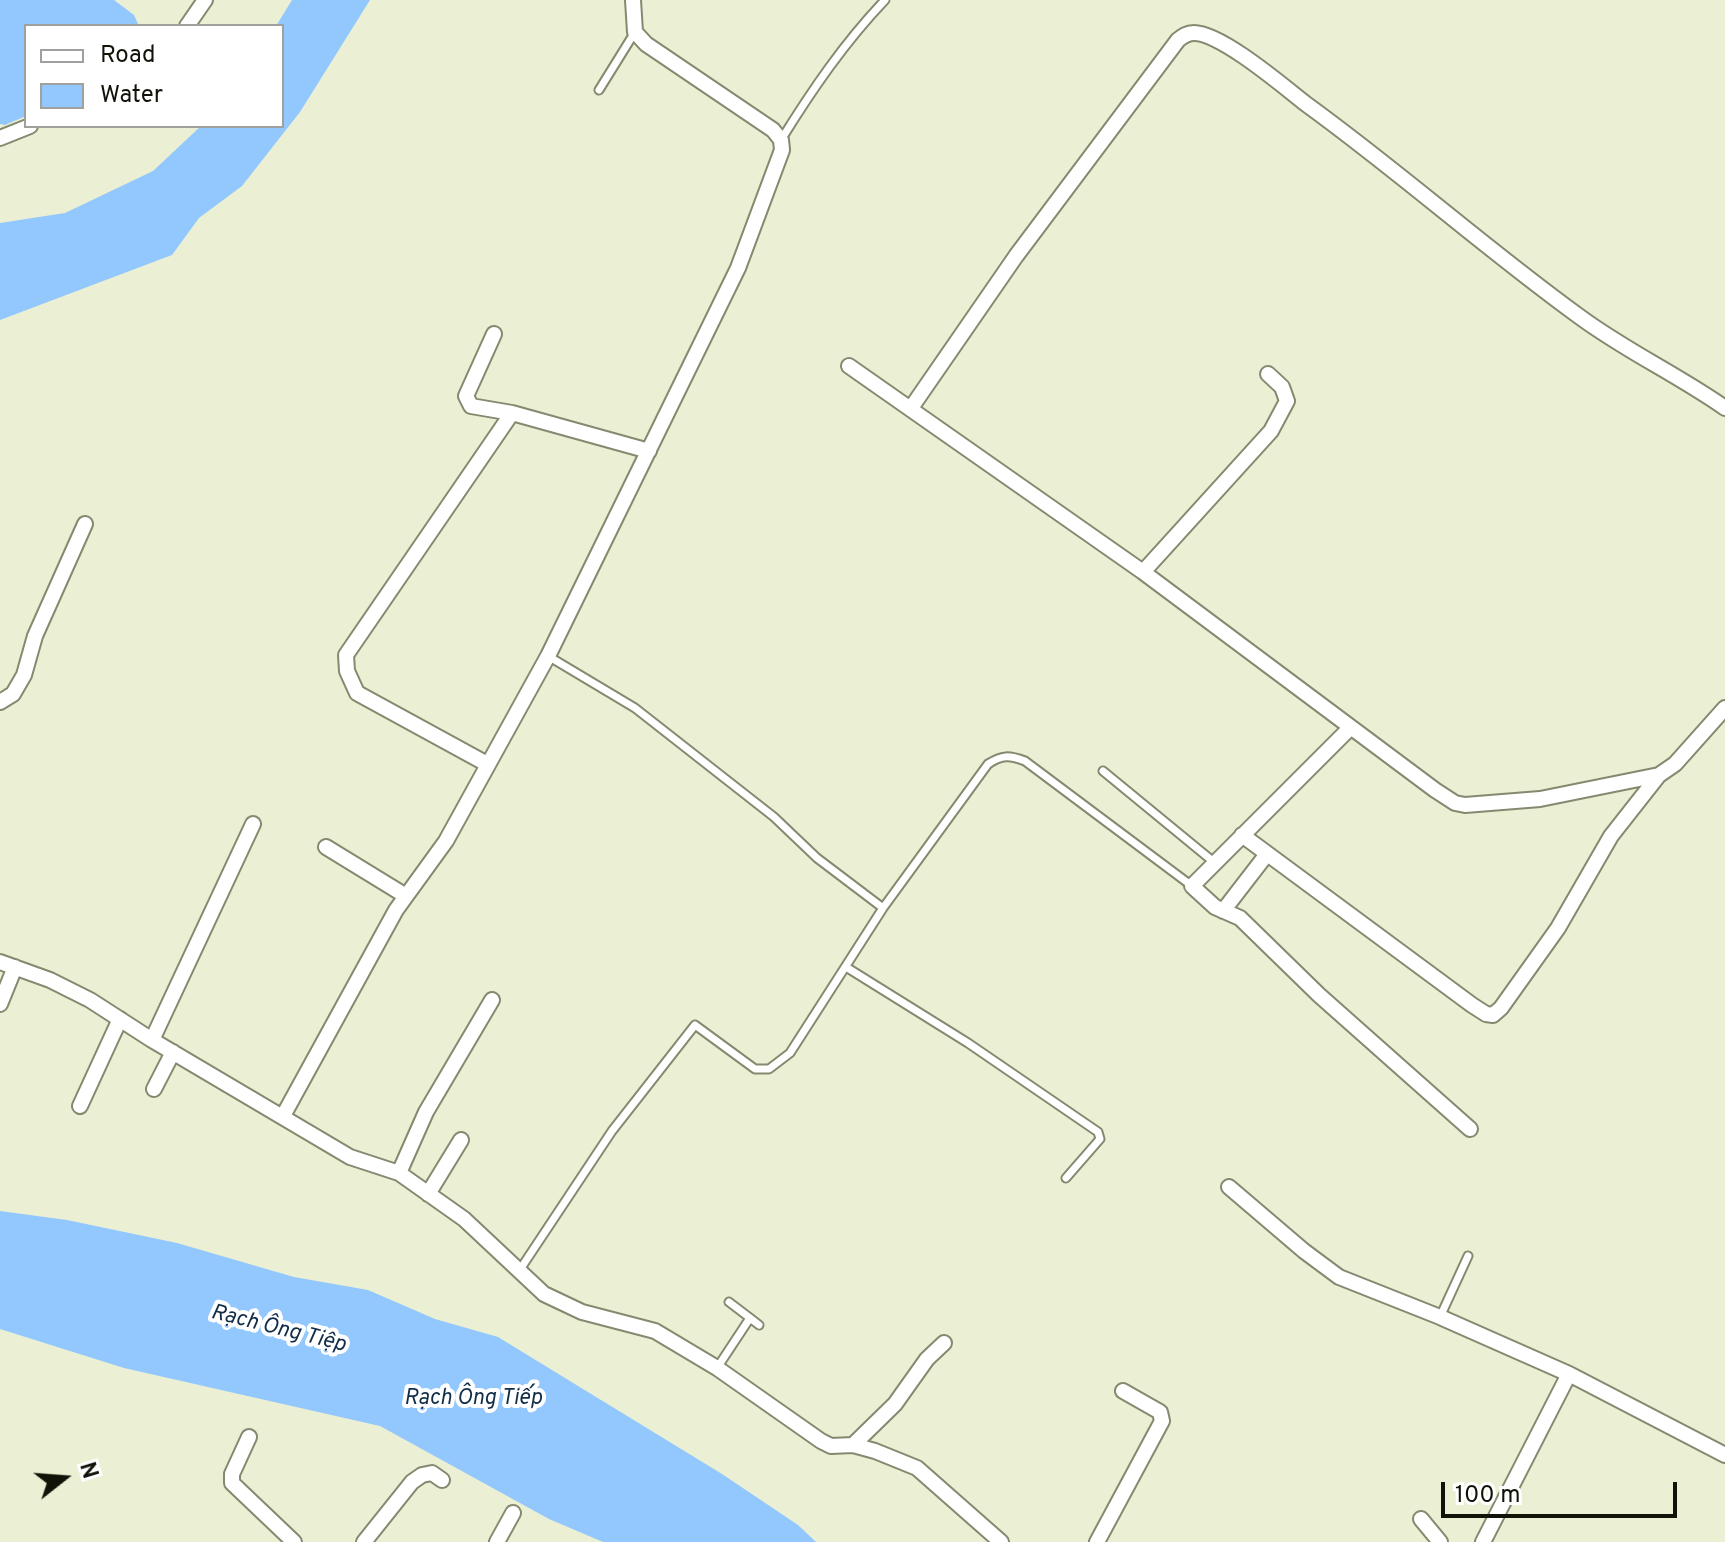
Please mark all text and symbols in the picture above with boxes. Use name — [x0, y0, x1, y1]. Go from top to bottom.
legend — [24, 24, 284, 128]
text: Road — [100, 41, 156, 71]
text: Water — [100, 81, 163, 111]
water label: Rạch Ông Tiệp — [208, 1300, 348, 1360]
water label: Rạch Ông Tiếp — [404, 1387, 542, 1413]
north arrow — [24, 1438, 104, 1518]
text: N — [72, 1459, 103, 1482]
scale bar — [1445, 1466, 1681, 1516]
text: 100 m — [1455, 1481, 1521, 1511]

